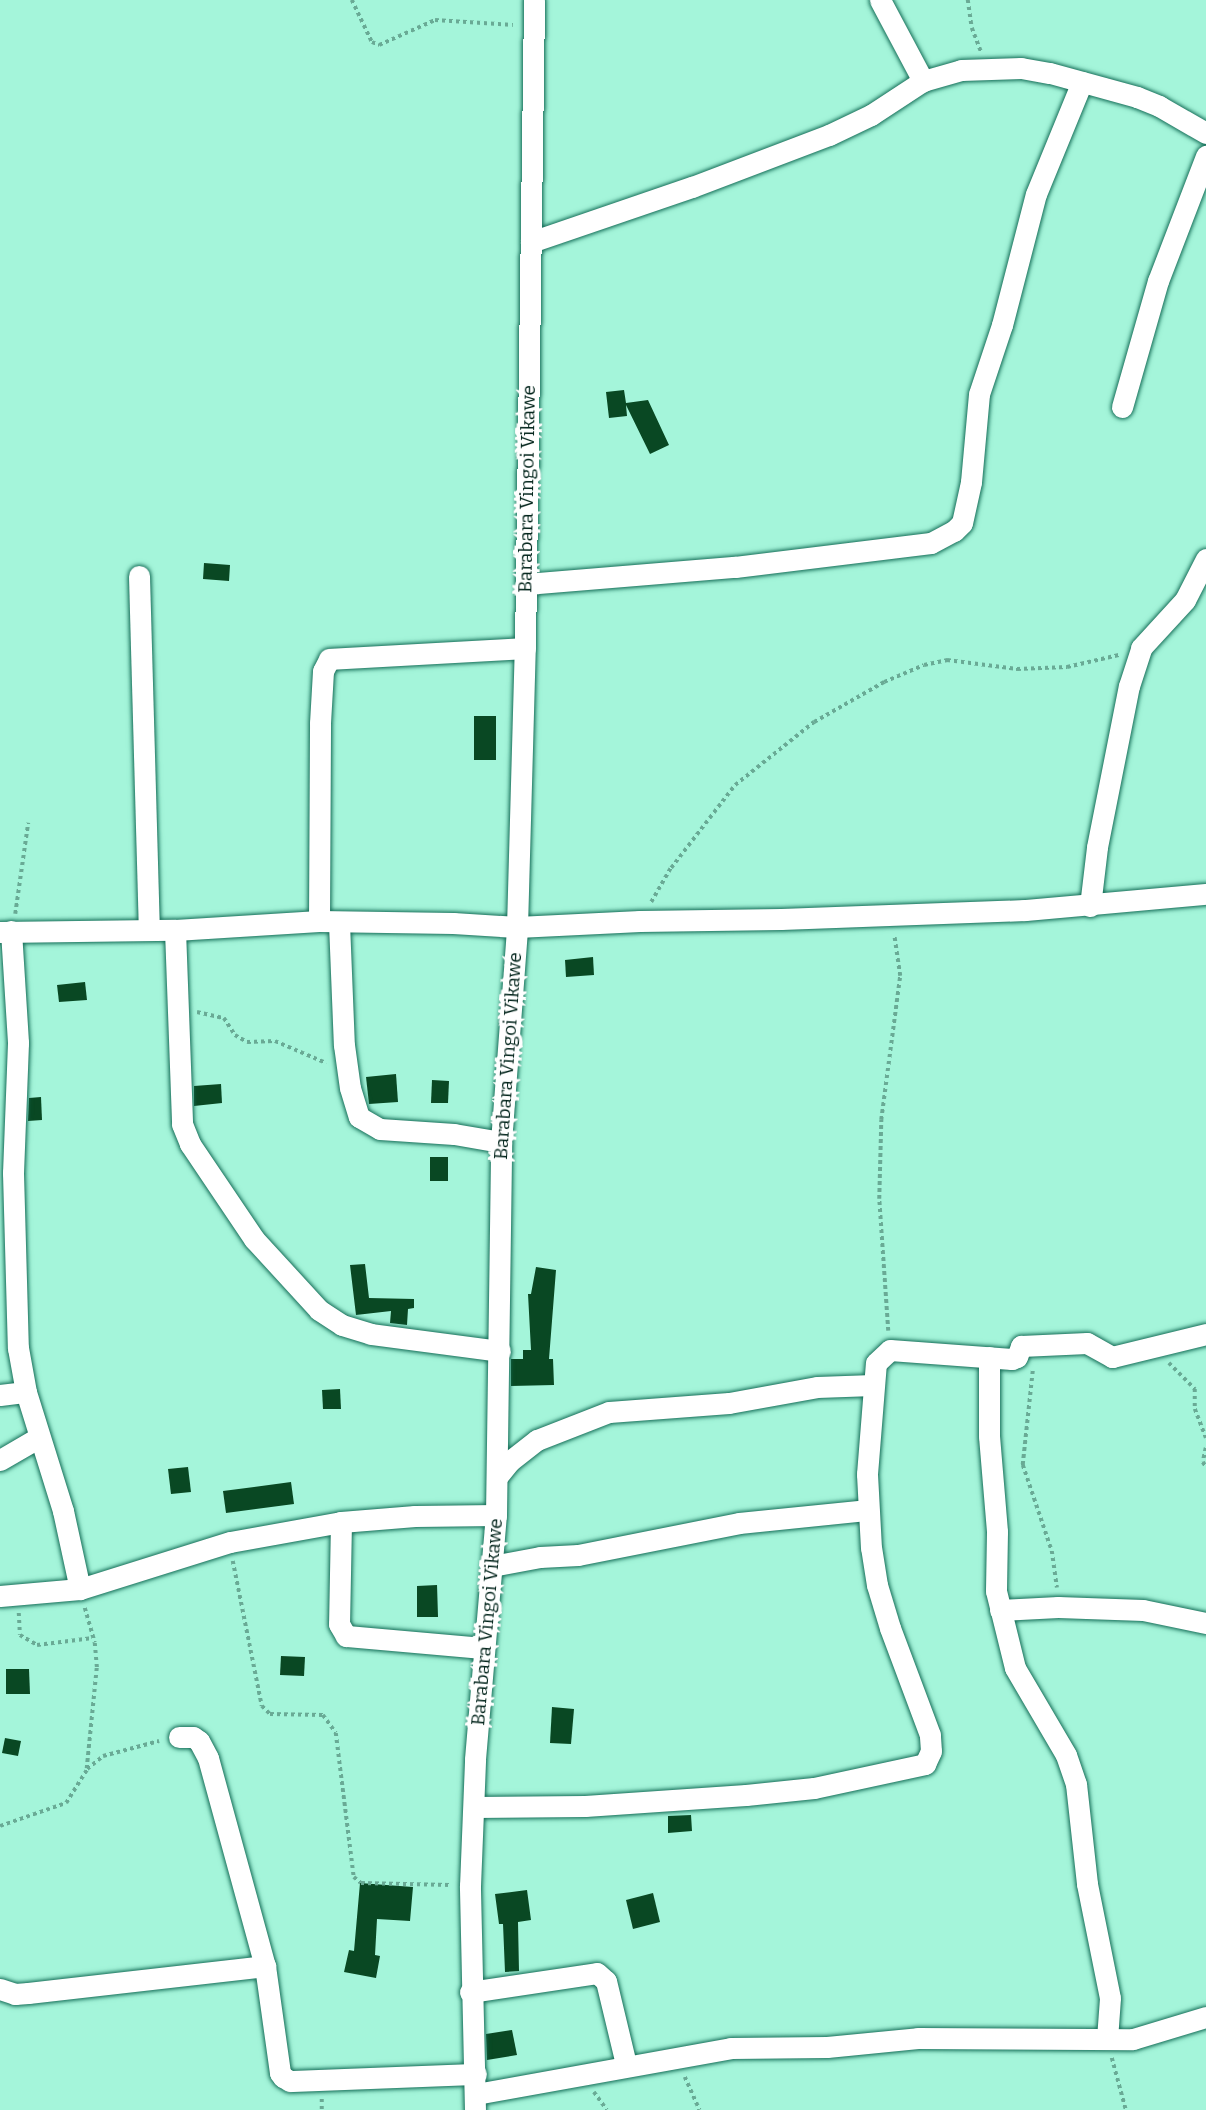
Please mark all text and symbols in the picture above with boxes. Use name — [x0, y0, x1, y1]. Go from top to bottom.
street label: Barabara Vingoi Vikawe — [514, 385, 540, 593]
street label: Barabara Vingoi Vikawe — [489, 952, 527, 1160]
street label: Barabara Vingoi Vikawe — [467, 1517, 507, 1727]

